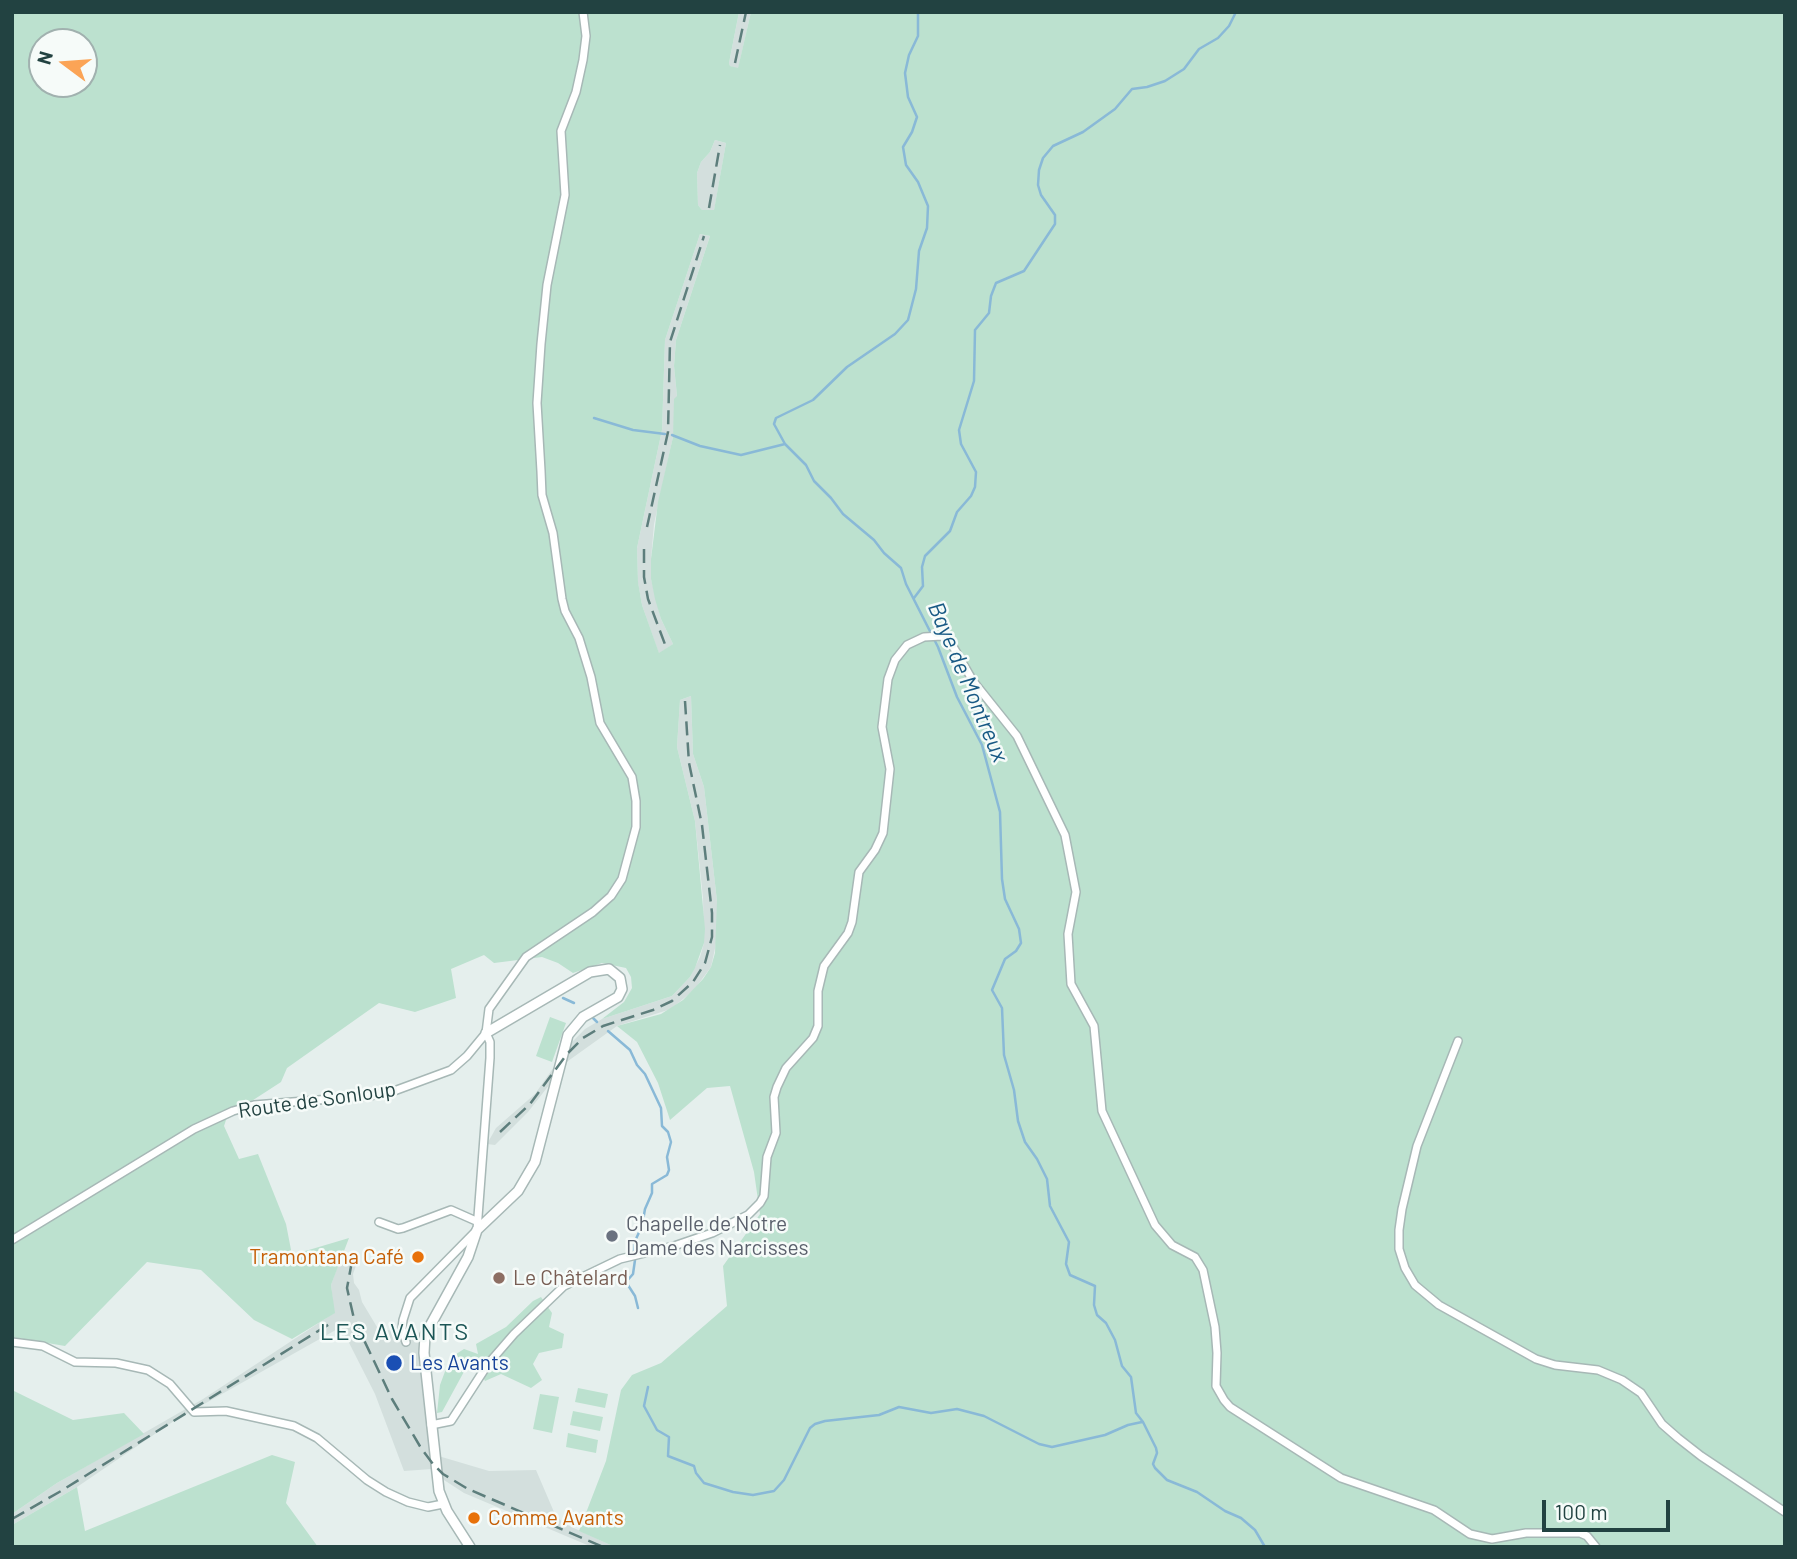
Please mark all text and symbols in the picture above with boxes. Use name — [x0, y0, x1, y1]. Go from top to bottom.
north arrow — [28, 28, 98, 98]
text: N — [31, 48, 57, 67]
water label: Baye de Montreux — [922, 598, 1014, 766]
street label: Route de Sonloup — [236, 1076, 398, 1124]
place label: Chapelle de Notre Dame des Narcisses — [626, 1211, 809, 1261]
marker: Chapelle de Notre Dame des Narcisses — [604, 1228, 620, 1244]
place label: Tramontana Café — [249, 1244, 404, 1270]
marker: Tramontana Café — [410, 1249, 426, 1265]
place label: Le Châtelard — [513, 1265, 628, 1291]
marker: Le Châtelard — [491, 1270, 507, 1286]
district label: LES AVANTS — [321, 1318, 469, 1346]
place label: Les Avants — [410, 1350, 509, 1376]
marker: Les Avants — [384, 1353, 404, 1373]
scale bar — [1545, 1486, 1673, 1530]
text: 100 m — [1555, 1499, 1608, 1524]
place label: Comme Avants — [488, 1505, 624, 1531]
marker: Comme Avants — [466, 1510, 482, 1526]

